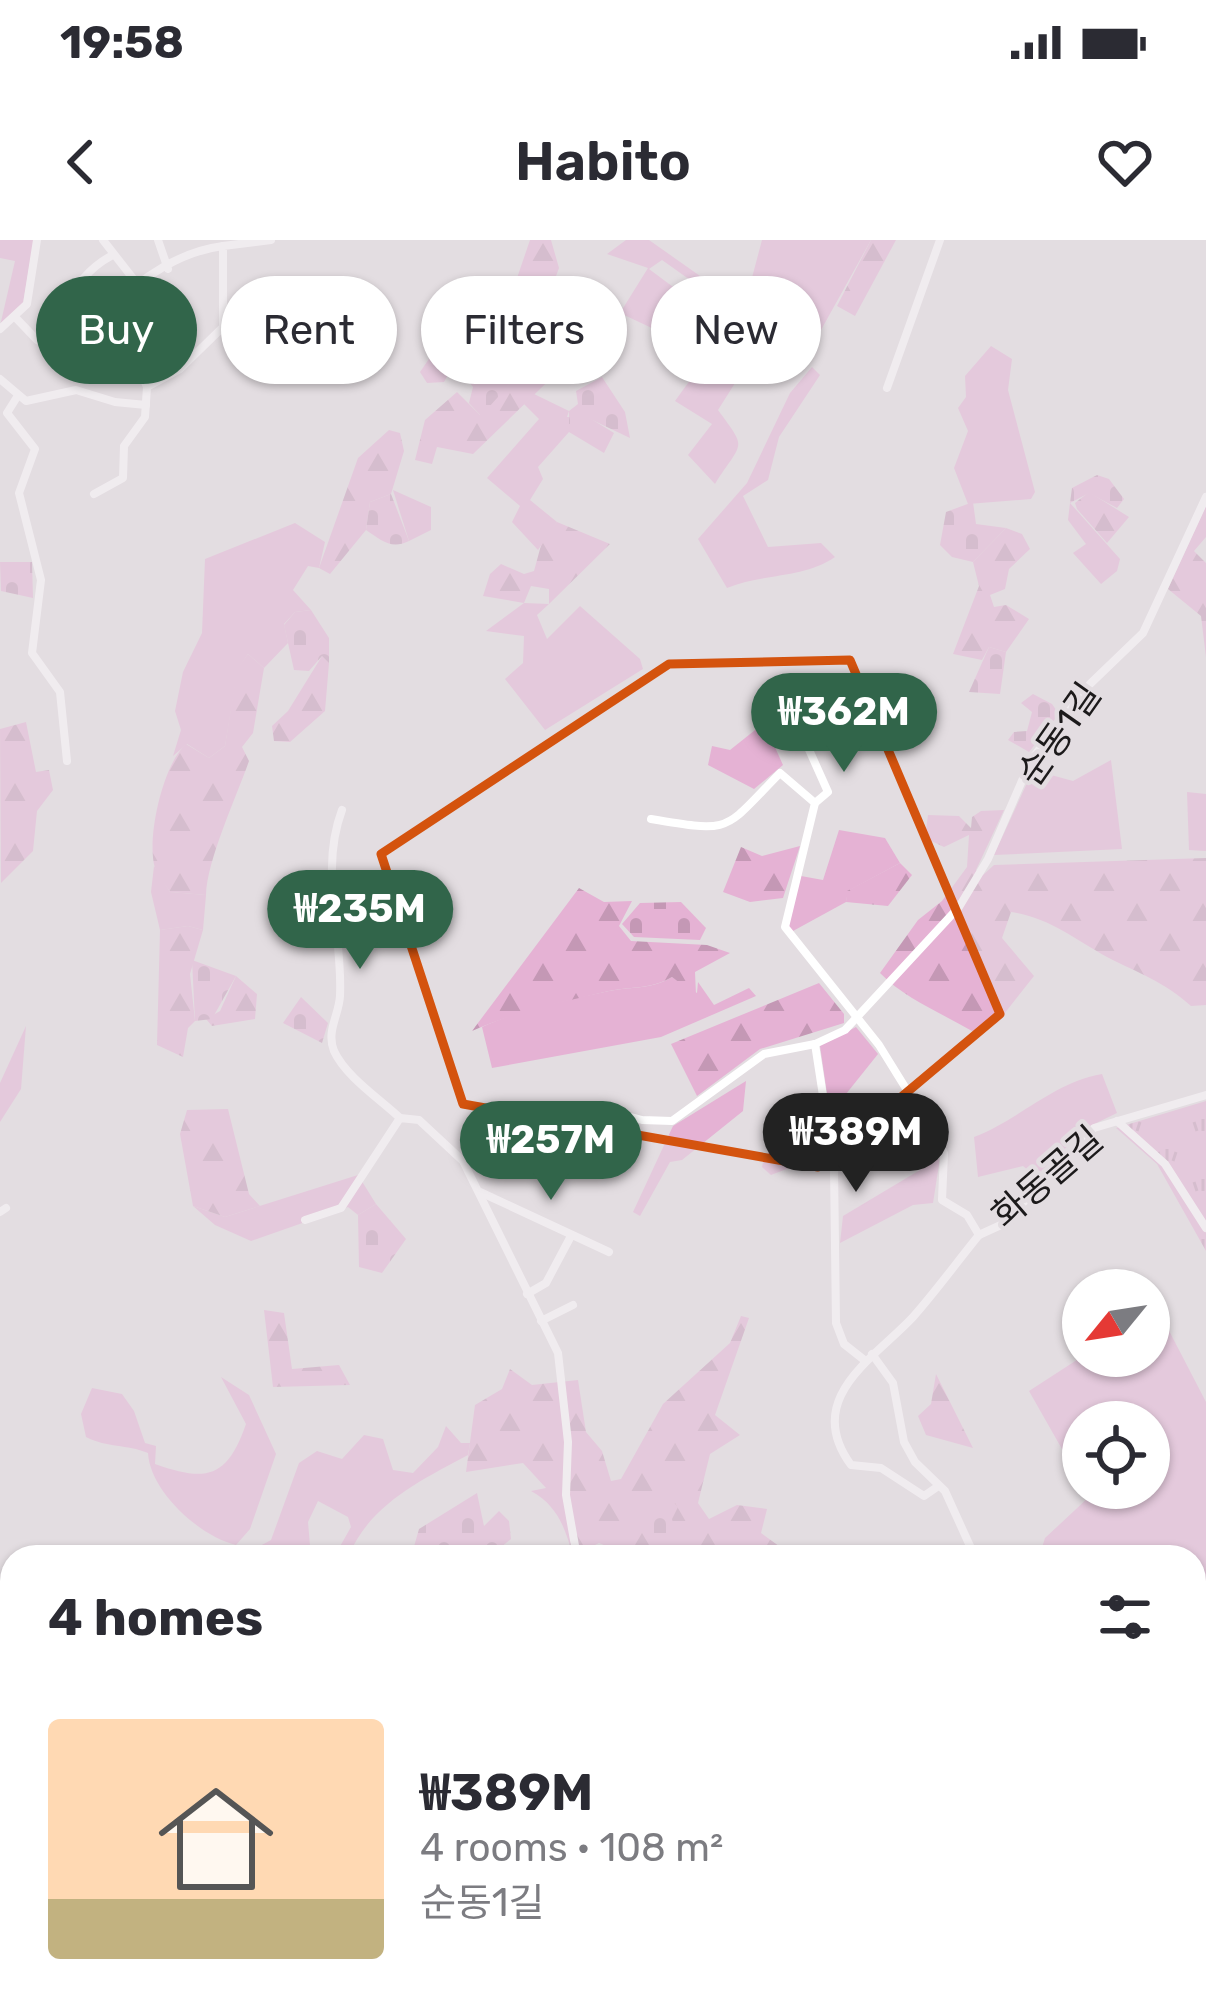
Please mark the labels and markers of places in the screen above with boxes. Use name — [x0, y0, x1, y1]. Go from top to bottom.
pin: ₩362M — [760, 673, 928, 775]
pin: ₩235M — [276, 870, 444, 972]
pin: ₩389M — [772, 1093, 940, 1195]
pin: ₩257M — [467, 1101, 635, 1203]

